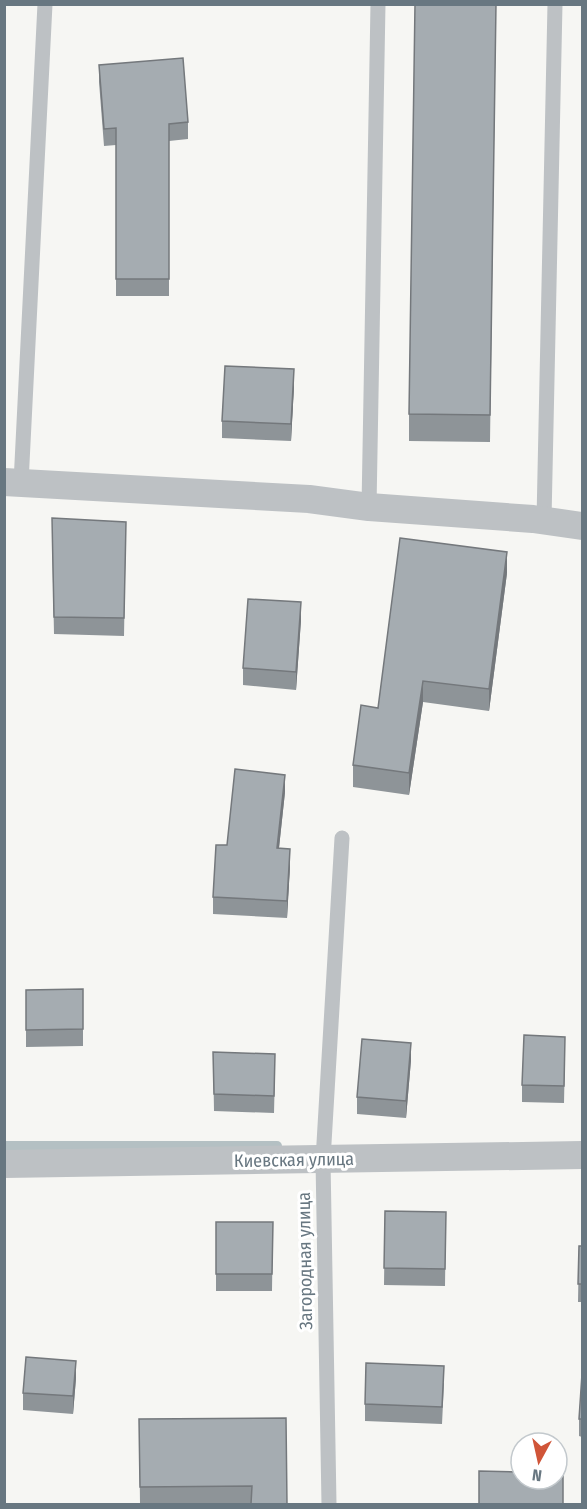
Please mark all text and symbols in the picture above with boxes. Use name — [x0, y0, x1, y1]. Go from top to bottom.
street label: Киевская улица — [234, 1148, 354, 1172]
street label: Загородная улица — [293, 1192, 317, 1330]
north arrow — [509, 1431, 569, 1491]
text: N — [531, 1465, 543, 1485]

